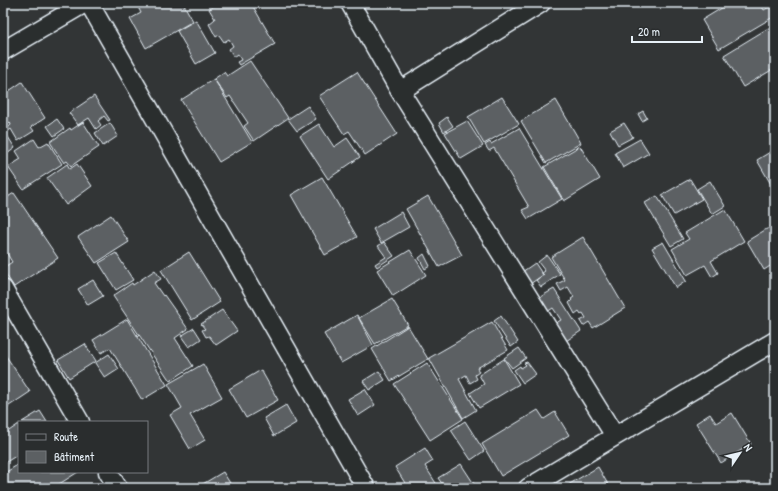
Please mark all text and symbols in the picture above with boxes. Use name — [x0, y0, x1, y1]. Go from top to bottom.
scale bar — [632, 18, 702, 44]
text: 20 m — [638, 23, 660, 40]
legend — [18, 421, 148, 473]
text: Route — [54, 428, 78, 445]
north arrow — [720, 433, 760, 473]
text: N — [741, 441, 756, 454]
text: Bâtiment — [54, 448, 95, 465]

